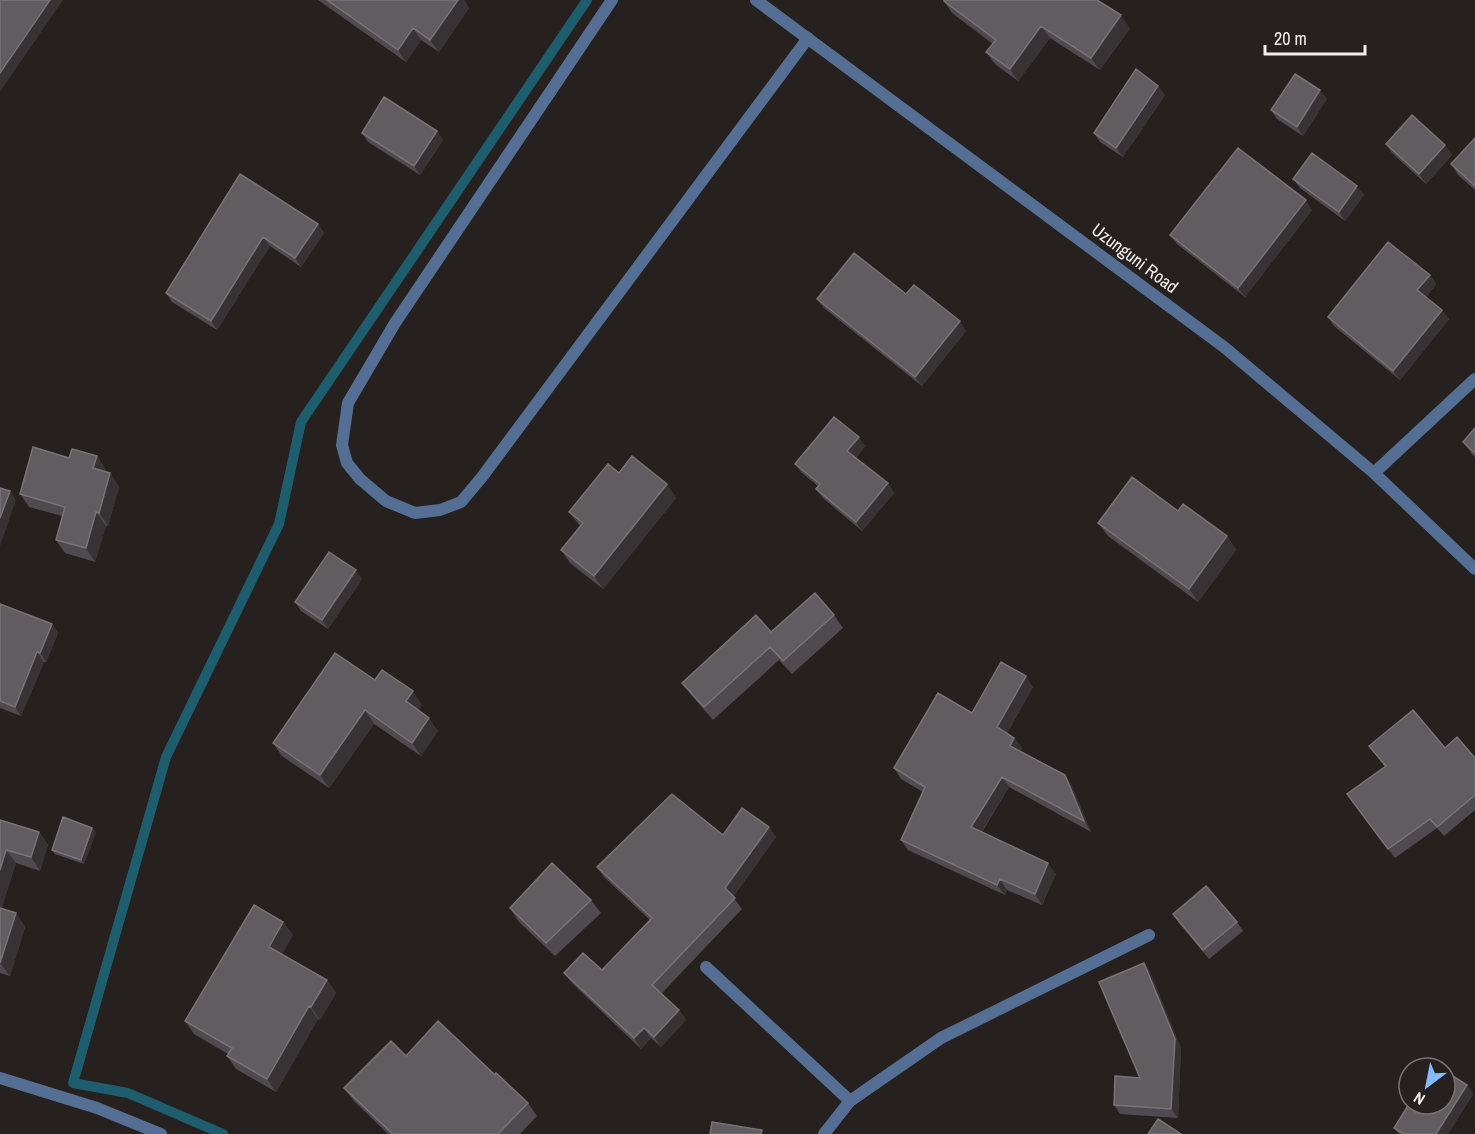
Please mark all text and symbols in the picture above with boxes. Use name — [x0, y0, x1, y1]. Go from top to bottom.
scale bar — [1265, 18, 1366, 56]
text: 20 m — [1274, 26, 1307, 51]
street label: Uzunguni Road — [1087, 217, 1183, 299]
north arrow — [1397, 1056, 1457, 1116]
text: N — [1409, 1087, 1429, 1111]

